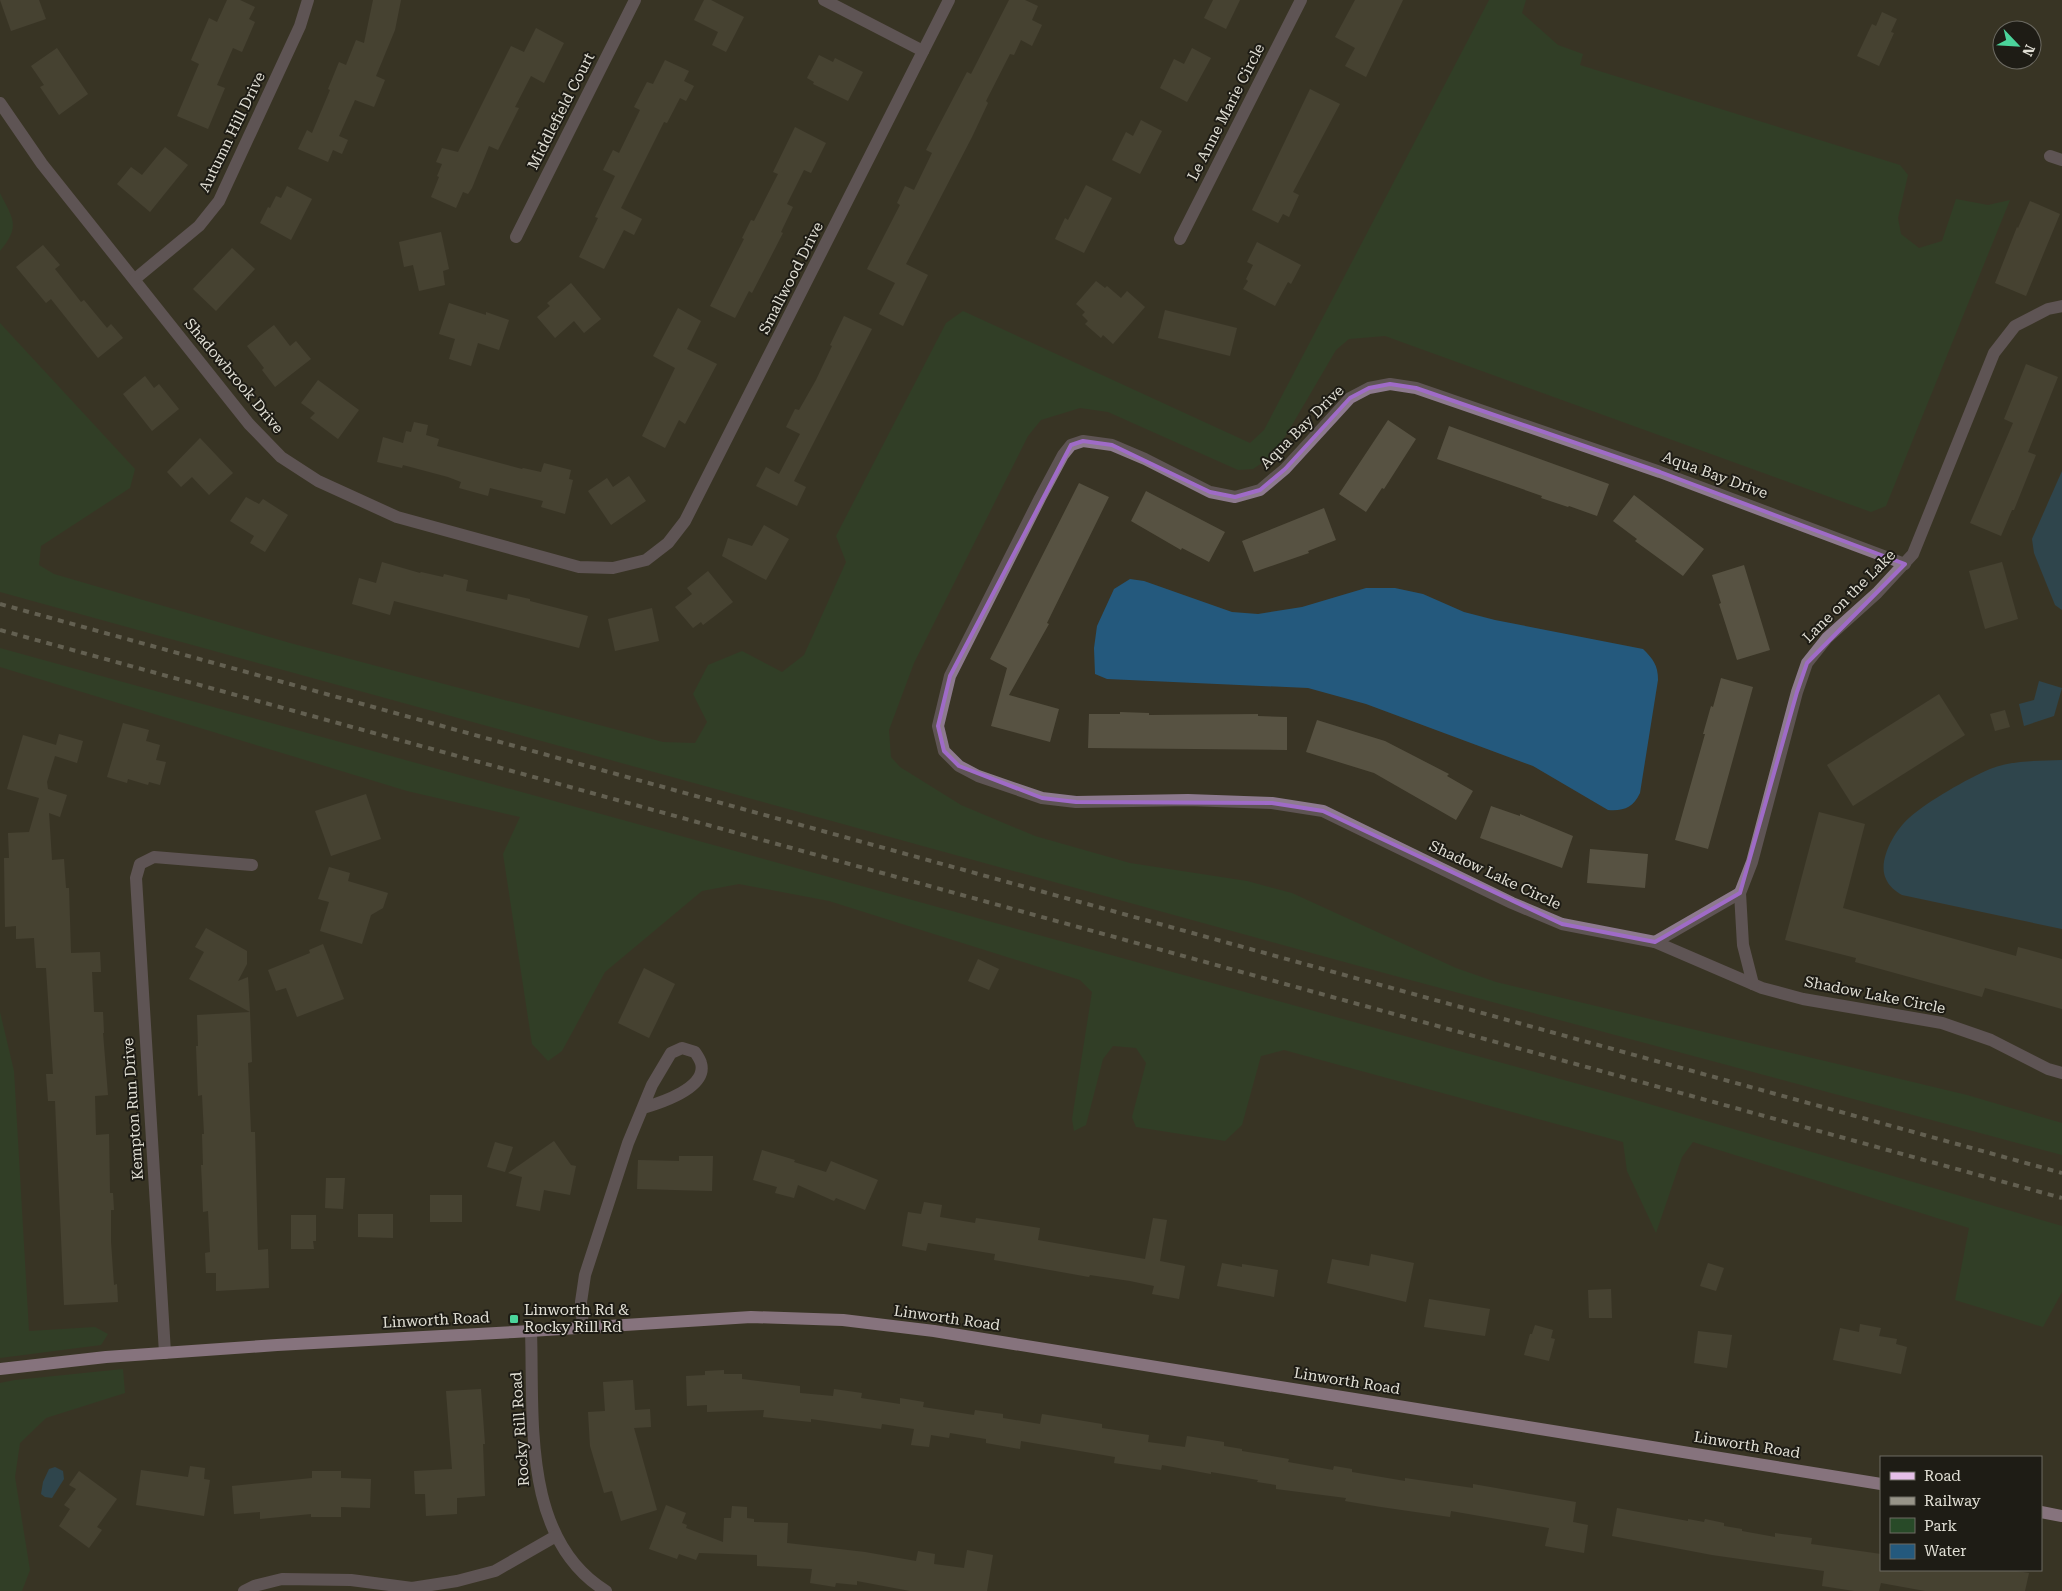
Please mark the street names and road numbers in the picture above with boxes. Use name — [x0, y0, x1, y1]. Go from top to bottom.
street label: Le Anne Marie Circle — [1184, 40, 1268, 184]
street label: Middlefield Court — [524, 49, 598, 172]
street label: Autumn Hill Drive — [195, 69, 269, 195]
street label: Smallwood Drive — [755, 219, 827, 337]
street label: Shadowbrook Drive — [181, 315, 287, 437]
street label: Aqua Bay Drive — [1256, 381, 1348, 473]
street label: Aqua Bay Drive — [1660, 448, 1770, 502]
street label: Lane on the Lake — [1799, 546, 1899, 646]
street label: Shadow Lake Circle — [1426, 837, 1564, 913]
street label: Shadow Lake Circle — [1803, 972, 1947, 1018]
street label: Kempton Run Drive — [119, 1037, 147, 1181]
street label: Linworth Road — [893, 1302, 1002, 1334]
street label: Linworth Road — [382, 1308, 490, 1332]
street label: Linworth Road — [1293, 1364, 1402, 1398]
street label: Rocky Rill Road — [507, 1371, 533, 1487]
street label: Linworth Road — [1693, 1428, 1802, 1462]

